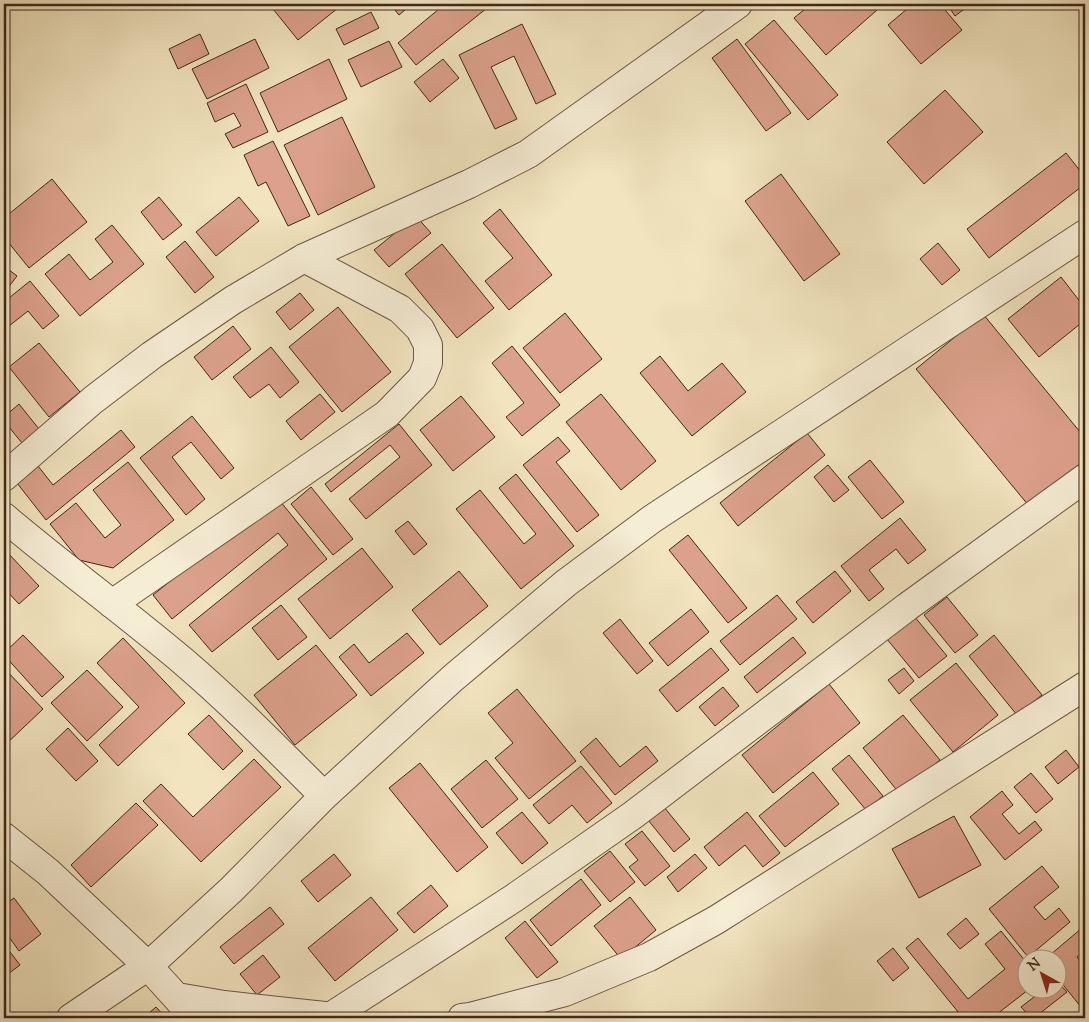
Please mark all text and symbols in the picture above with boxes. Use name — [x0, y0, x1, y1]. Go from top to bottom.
north arrow — [1016, 950, 1066, 1000]
text: N — [1024, 954, 1046, 977]

